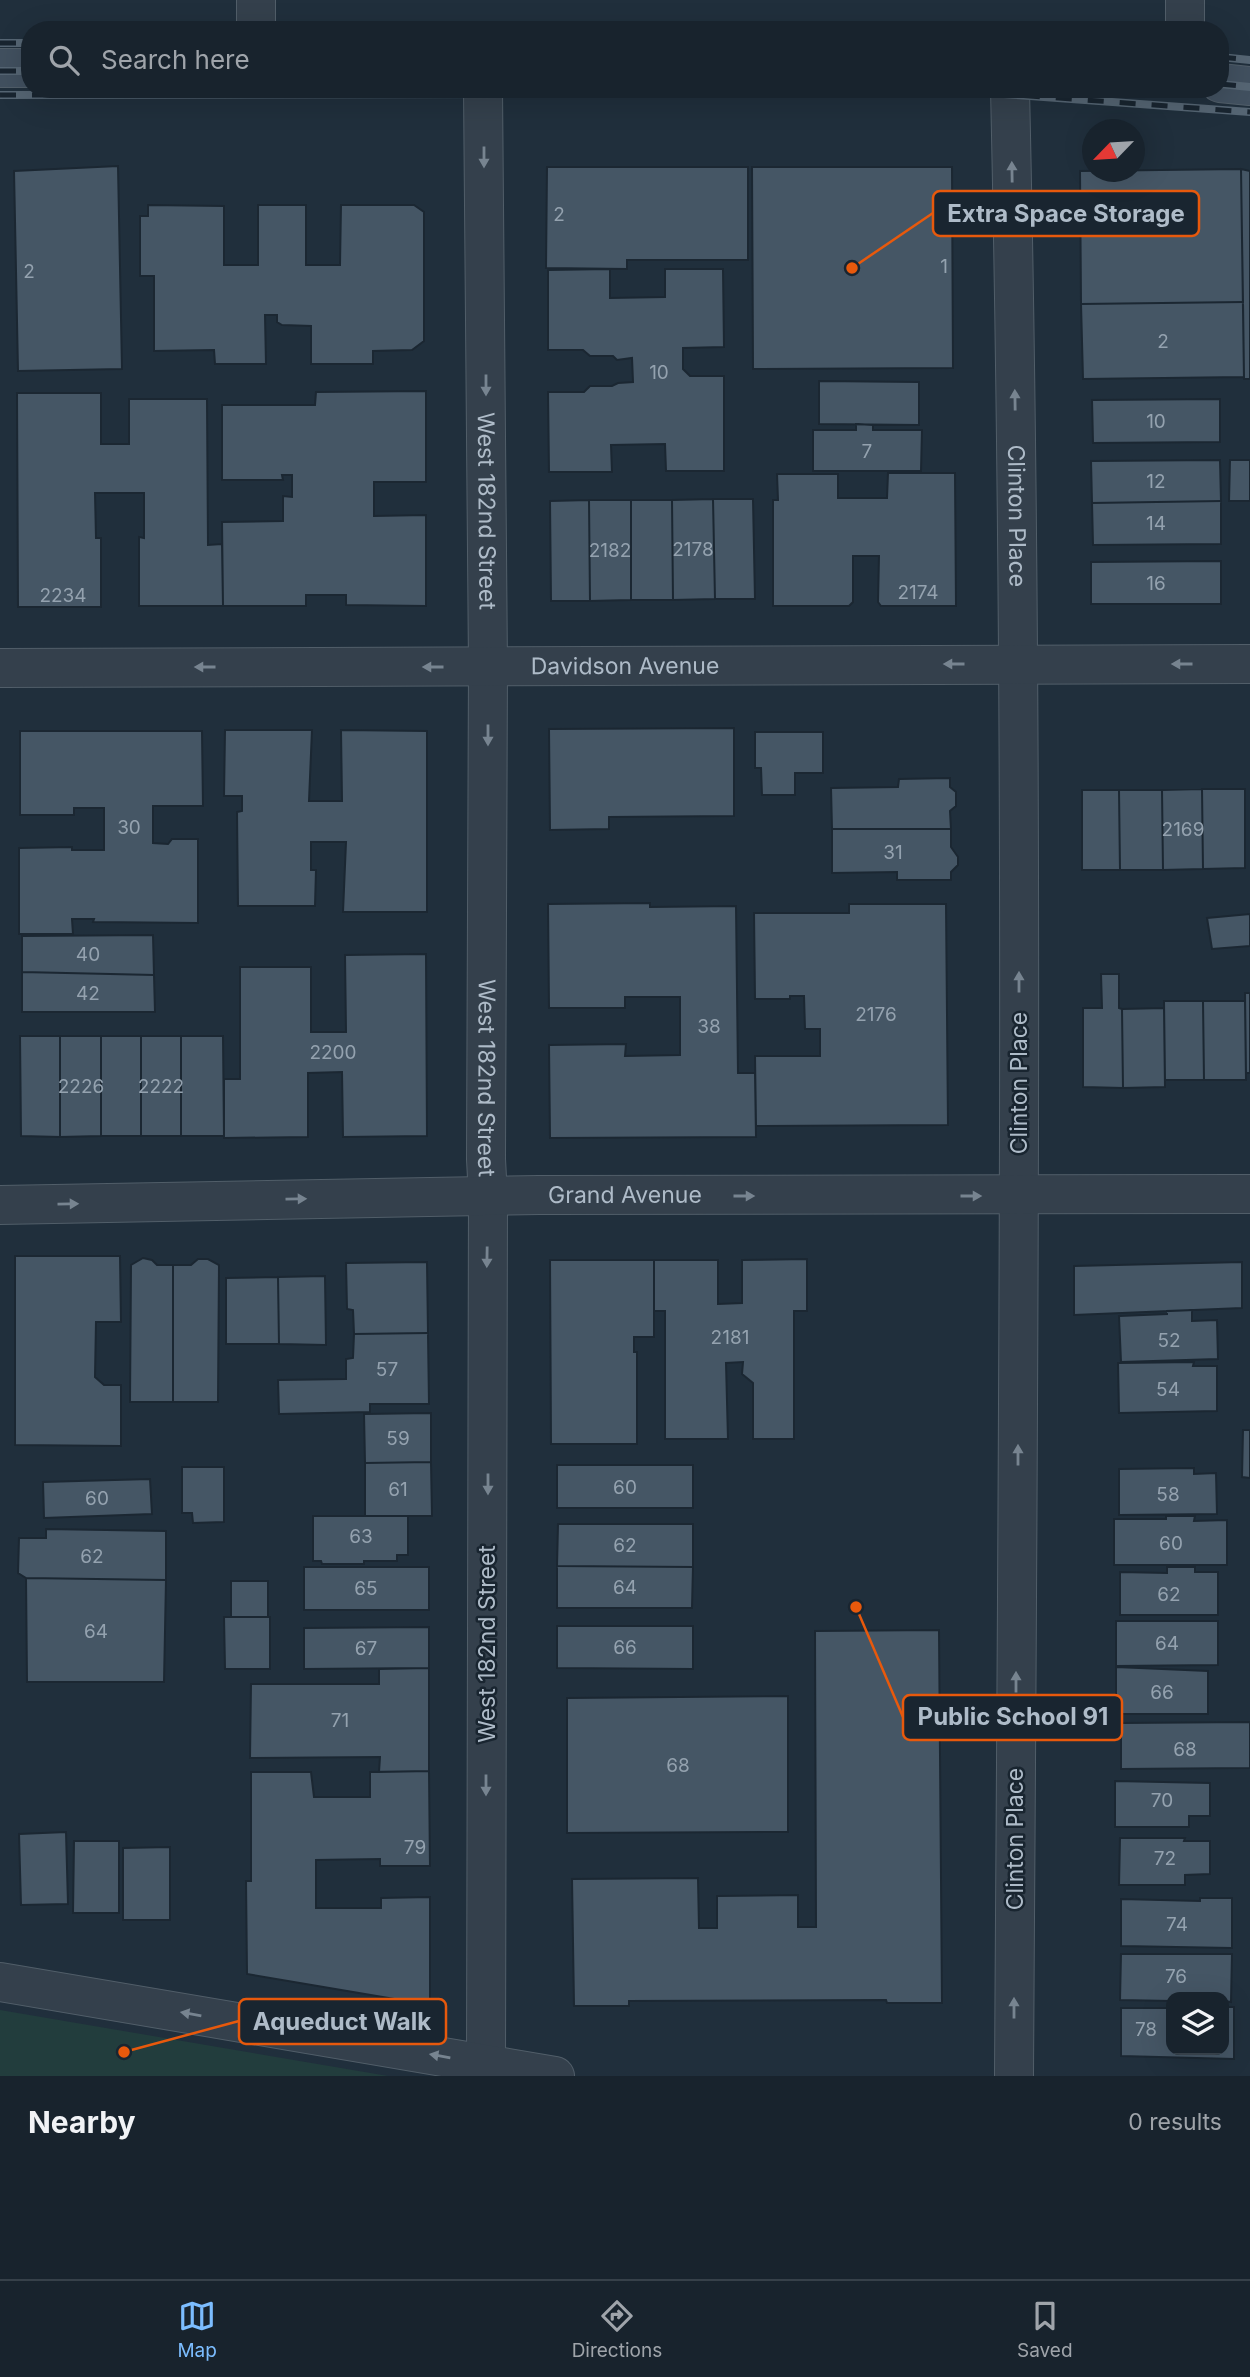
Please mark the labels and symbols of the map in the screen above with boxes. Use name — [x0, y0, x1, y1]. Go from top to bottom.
north arrow — [1082, 119, 1145, 182]
one-way arrow — [478, 147, 490, 169]
one-way arrow — [1006, 161, 1018, 183]
callout: Extra Space Storage — [933, 191, 1199, 236]
text: Extra Space Storage — [947, 199, 1185, 228]
house number: 2 — [553, 203, 565, 226]
house number: 1 — [940, 255, 948, 278]
house number: 2 — [23, 260, 35, 283]
house number: 2 — [1157, 330, 1169, 353]
house number: 10 — [649, 361, 669, 384]
one-way arrow — [480, 374, 492, 396]
one-way arrow — [1009, 388, 1021, 410]
house number: 10 — [1146, 410, 1166, 433]
street label: West 182nd Street — [472, 412, 502, 610]
house number: 7 — [862, 440, 872, 463]
street label: Clinton Place — [1002, 445, 1032, 587]
house number: 12 — [1146, 470, 1166, 493]
house number: 14 — [1146, 512, 1166, 535]
house number: 2178 — [672, 538, 714, 561]
house number: 2182 — [589, 539, 631, 562]
house number: 16 — [1146, 572, 1166, 595]
house number: 2174 — [897, 581, 939, 604]
house number: 2234 — [39, 584, 87, 607]
street label: Davidson Avenue — [531, 652, 719, 680]
one-way arrow — [943, 658, 965, 670]
one-way arrow — [1171, 658, 1193, 670]
one-way arrow — [194, 661, 216, 673]
one-way arrow — [422, 661, 444, 673]
one-way arrow — [482, 724, 494, 746]
house number: 30 — [117, 816, 141, 839]
house number: 2169 — [1162, 818, 1204, 841]
house number: 31 — [883, 841, 903, 864]
house number: 40 — [76, 943, 100, 966]
one-way arrow — [1013, 971, 1025, 993]
street label: West 182nd Street — [472, 979, 501, 1178]
house number: 42 — [76, 982, 100, 1005]
house number: 2176 — [855, 1003, 897, 1026]
street label: Clinton Place — [1005, 1012, 1033, 1154]
house number: 38 — [697, 1015, 721, 1038]
house number: 2200 — [309, 1041, 357, 1064]
house number: 2226 — [58, 1075, 104, 1098]
house number: 2222 — [138, 1075, 184, 1098]
street label: Grand Avenue — [548, 1181, 702, 1209]
one-way arrow — [733, 1190, 755, 1202]
one-way arrow — [960, 1190, 982, 1202]
one-way arrow — [285, 1194, 307, 1205]
one-way arrow — [57, 1198, 79, 1210]
one-way arrow — [481, 1246, 493, 1268]
house number: 2181 — [711, 1326, 749, 1349]
house number: 52 — [1157, 1329, 1181, 1352]
house number: 57 — [376, 1358, 398, 1381]
house number: 54 — [1156, 1378, 1180, 1401]
house number: 59 — [386, 1427, 410, 1450]
one-way arrow — [1012, 1444, 1024, 1466]
one-way arrow — [482, 1473, 494, 1495]
house number: 60 — [613, 1476, 637, 1499]
house number: 61 — [388, 1478, 408, 1501]
house number: 58 — [1156, 1483, 1180, 1506]
house number: 60 — [85, 1487, 109, 1510]
house number: 63 — [349, 1525, 373, 1548]
house number: 60 — [1159, 1532, 1183, 1555]
house number: 62 — [613, 1534, 637, 1557]
house number: 62 — [80, 1545, 104, 1568]
street label: West 182nd Street — [473, 1545, 501, 1743]
house number: 64 — [613, 1576, 637, 1599]
house number: 65 — [354, 1577, 378, 1600]
house number: 62 — [1157, 1583, 1181, 1606]
house number: 64 — [84, 1620, 108, 1643]
house number: 64 — [1155, 1632, 1179, 1655]
house number: 66 — [613, 1636, 637, 1659]
house number: 67 — [355, 1637, 377, 1660]
one-way arrow — [1011, 1671, 1022, 1693]
house number: 66 — [1150, 1681, 1174, 1704]
callout: Public School 91 — [903, 1695, 1122, 1740]
text: Public School 91 — [918, 1702, 1108, 1731]
house number: 71 — [331, 1709, 349, 1732]
house number: 68 — [1173, 1738, 1197, 1761]
house number: 68 — [666, 1754, 690, 1777]
street label: Clinton Place — [1001, 1768, 1029, 1910]
one-way arrow — [480, 1774, 492, 1796]
house number: 70 — [1151, 1789, 1173, 1812]
house number: 79 — [404, 1836, 426, 1859]
house number: 72 — [1154, 1847, 1176, 1870]
house number: 74 — [1166, 1913, 1188, 1936]
house number: 76 — [1165, 1965, 1187, 1988]
one-way arrow — [1008, 1997, 1020, 2019]
callout: Aqueduct Walk — [239, 1999, 446, 2044]
text: Aqueduct Walk — [253, 2007, 431, 2036]
one-way arrow — [180, 2008, 202, 2019]
house number: 78 — [1135, 2018, 1157, 2041]
one-way arrow — [428, 2050, 450, 2061]

